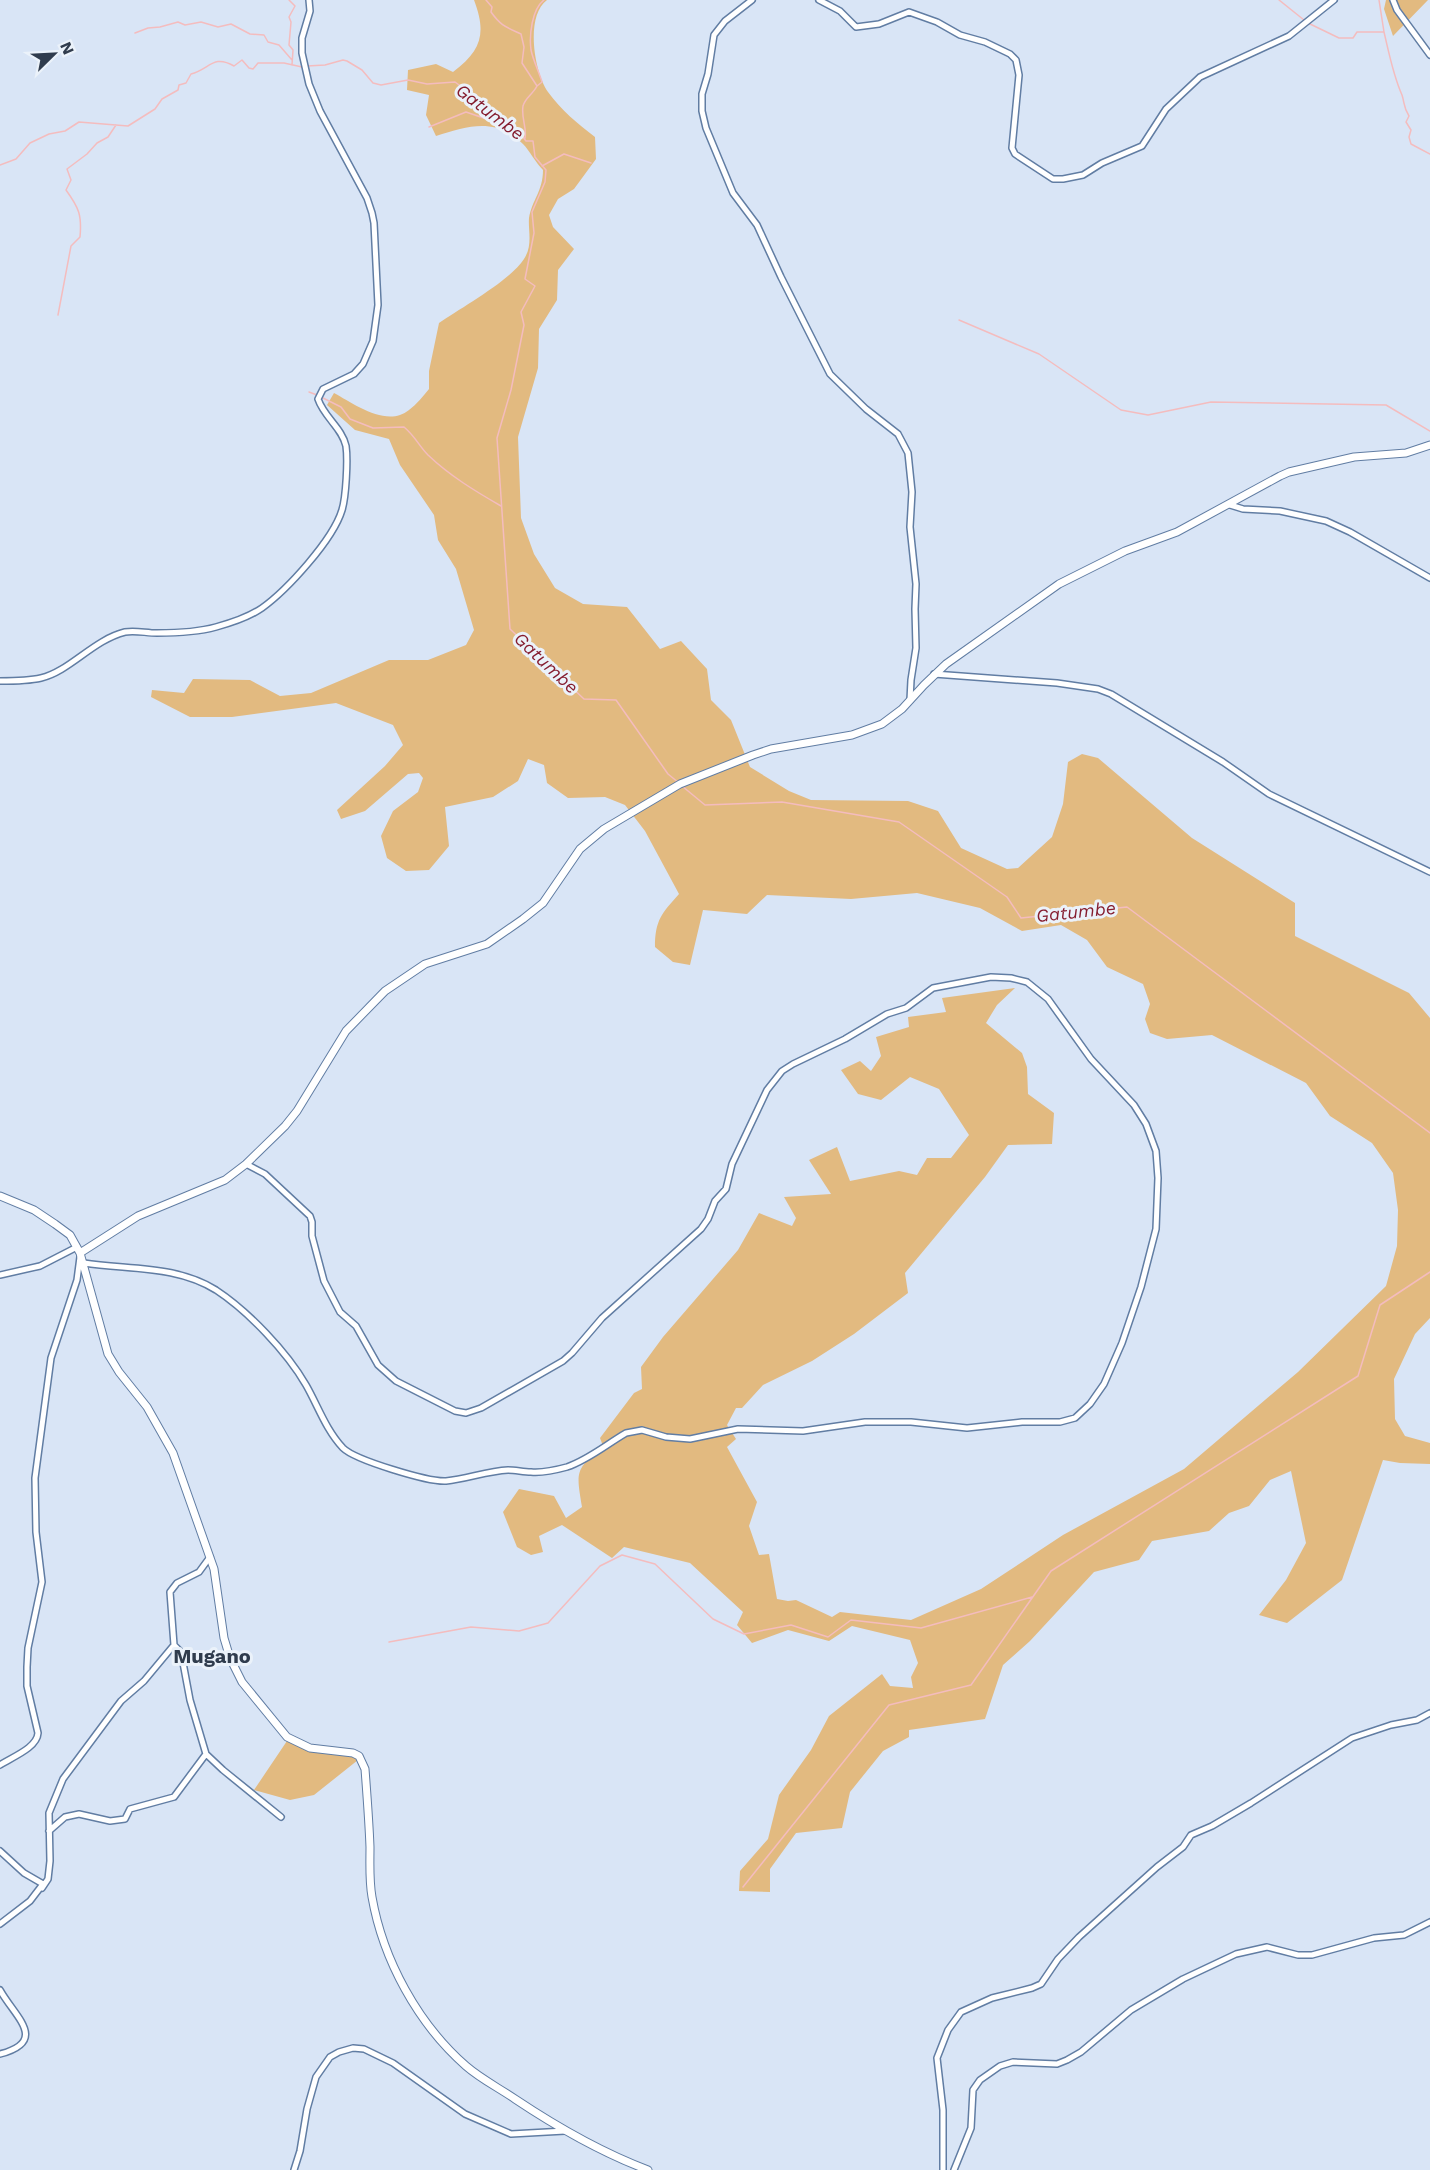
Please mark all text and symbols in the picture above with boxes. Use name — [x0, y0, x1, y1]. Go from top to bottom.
north arrow — [24, 24, 84, 84]
text: N — [56, 39, 78, 57]
water label: Gatumbe — [452, 79, 529, 144]
water label: Gatumbe — [510, 628, 583, 698]
water label: Gatumbe — [1035, 897, 1117, 926]
district label: Mugano — [173, 1644, 251, 1668]

